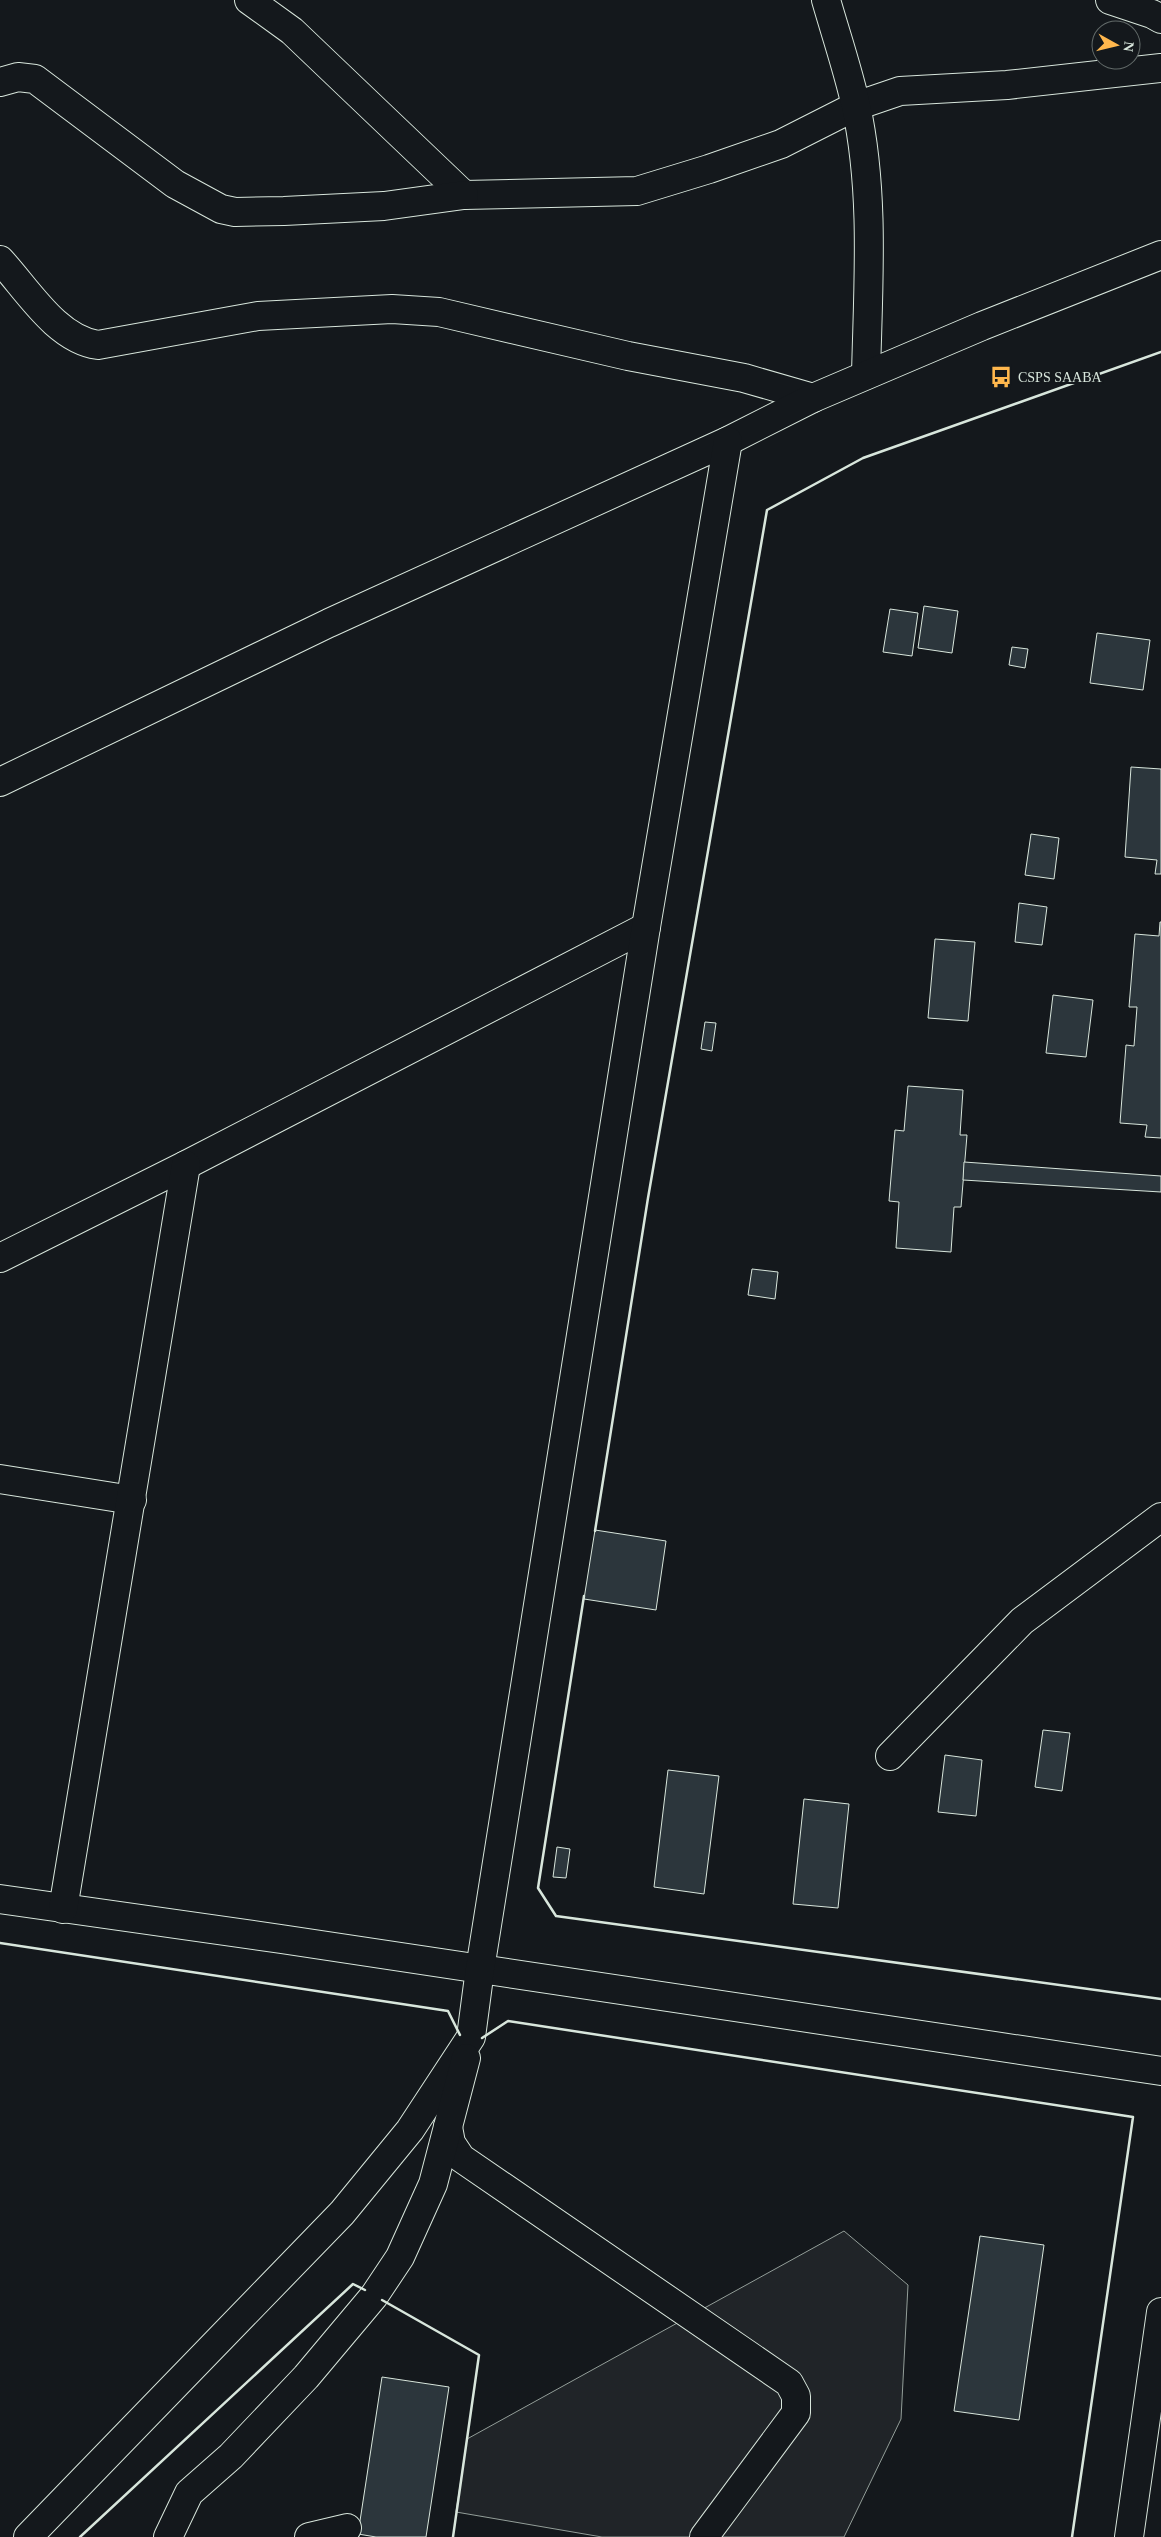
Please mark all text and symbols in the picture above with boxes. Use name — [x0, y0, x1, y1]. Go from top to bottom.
north arrow — [1091, 20, 1141, 70]
text: N — [1120, 41, 1137, 53]
bus stop icon: CSPS SAABA — [988, 364, 1014, 390]
place label: CSPS SAABA — [1018, 370, 1103, 385]

